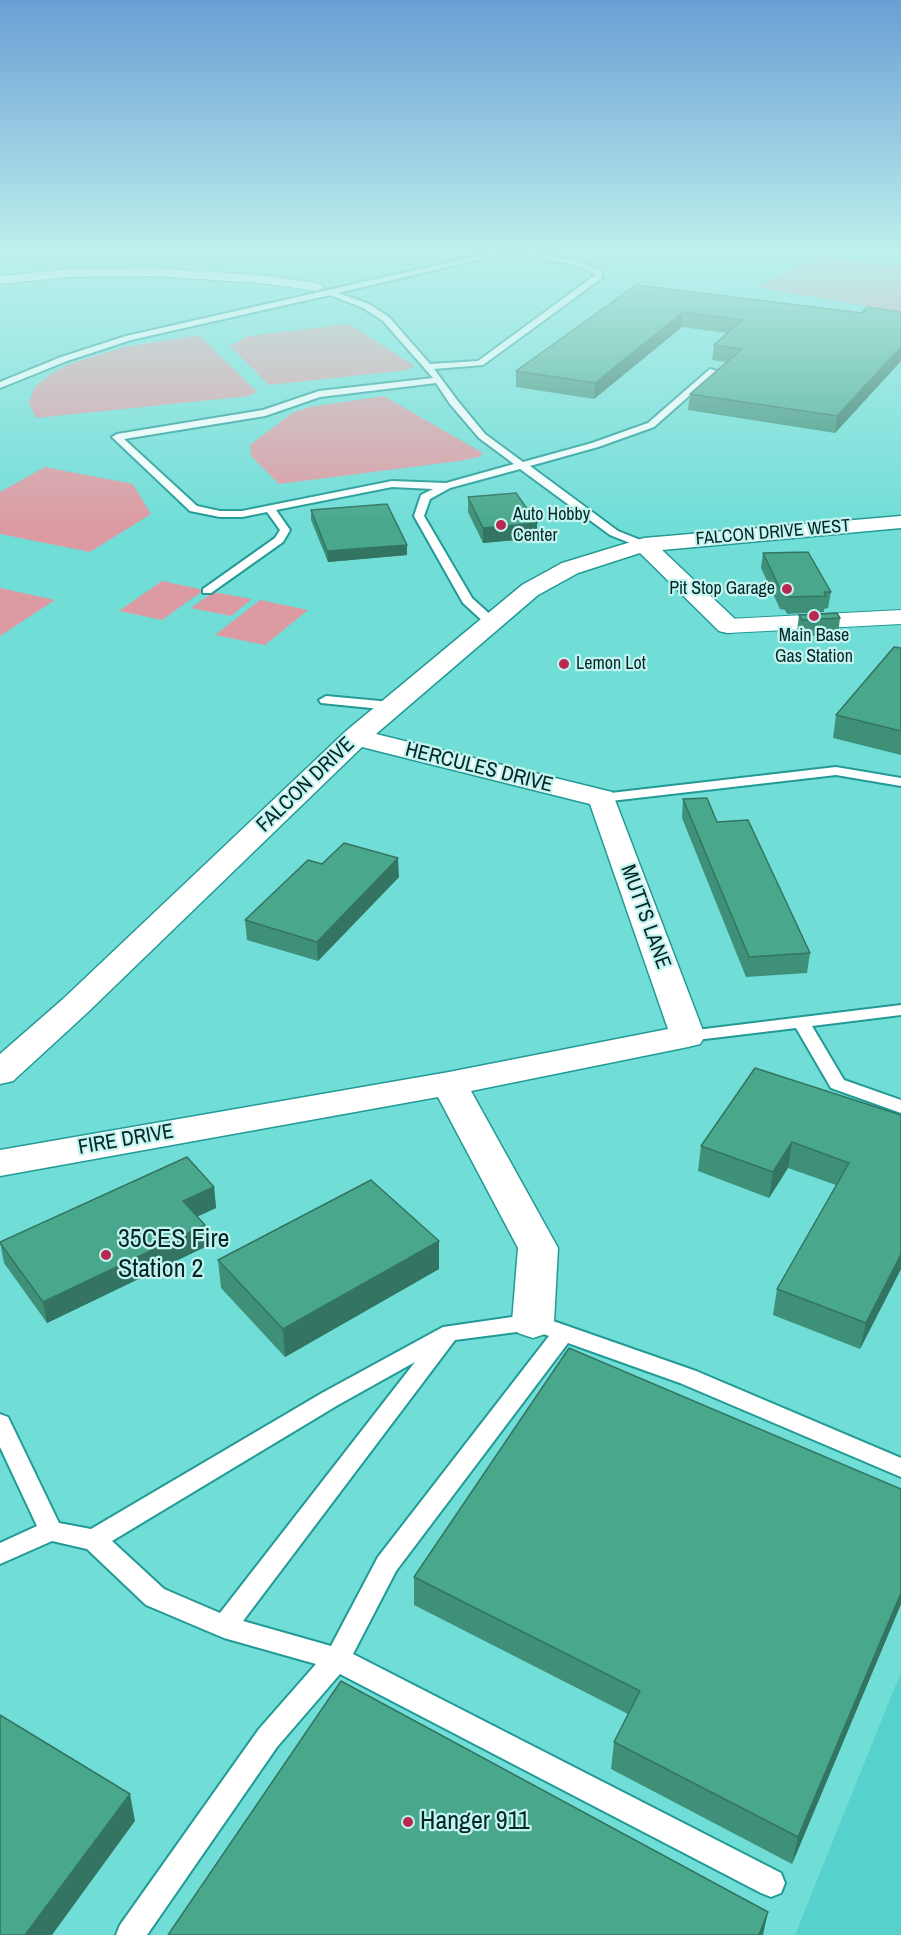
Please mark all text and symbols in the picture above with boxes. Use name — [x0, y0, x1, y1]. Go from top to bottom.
place label: Auto Hobby Center — [513, 504, 590, 546]
street label: FALCON DRIVE WEST — [695, 515, 851, 551]
marker: Auto Hobby Center — [494, 518, 508, 532]
place label: Pit Stop Garage — [669, 578, 775, 600]
marker: Pit Stop Garage — [780, 582, 794, 596]
marker: Main Base Gas Station — [807, 609, 821, 623]
place label: Main Base Gas Station — [775, 625, 853, 668]
place label: Lemon Lot — [576, 653, 646, 675]
marker: Lemon Lot — [557, 657, 571, 671]
street label: FALCON DRIVE — [252, 732, 360, 838]
street label: HERCULES DRIVE — [403, 737, 555, 799]
street label: MUTTS LANE — [615, 861, 675, 973]
street label: FIRE DRIVE — [76, 1119, 176, 1161]
place label: 35CES Fire Station 2 — [118, 1224, 229, 1286]
marker: 35CES Fire Station 2 — [99, 1248, 113, 1262]
place label: Hanger 911 — [420, 1806, 530, 1838]
marker: Hanger 911 — [401, 1815, 415, 1829]

